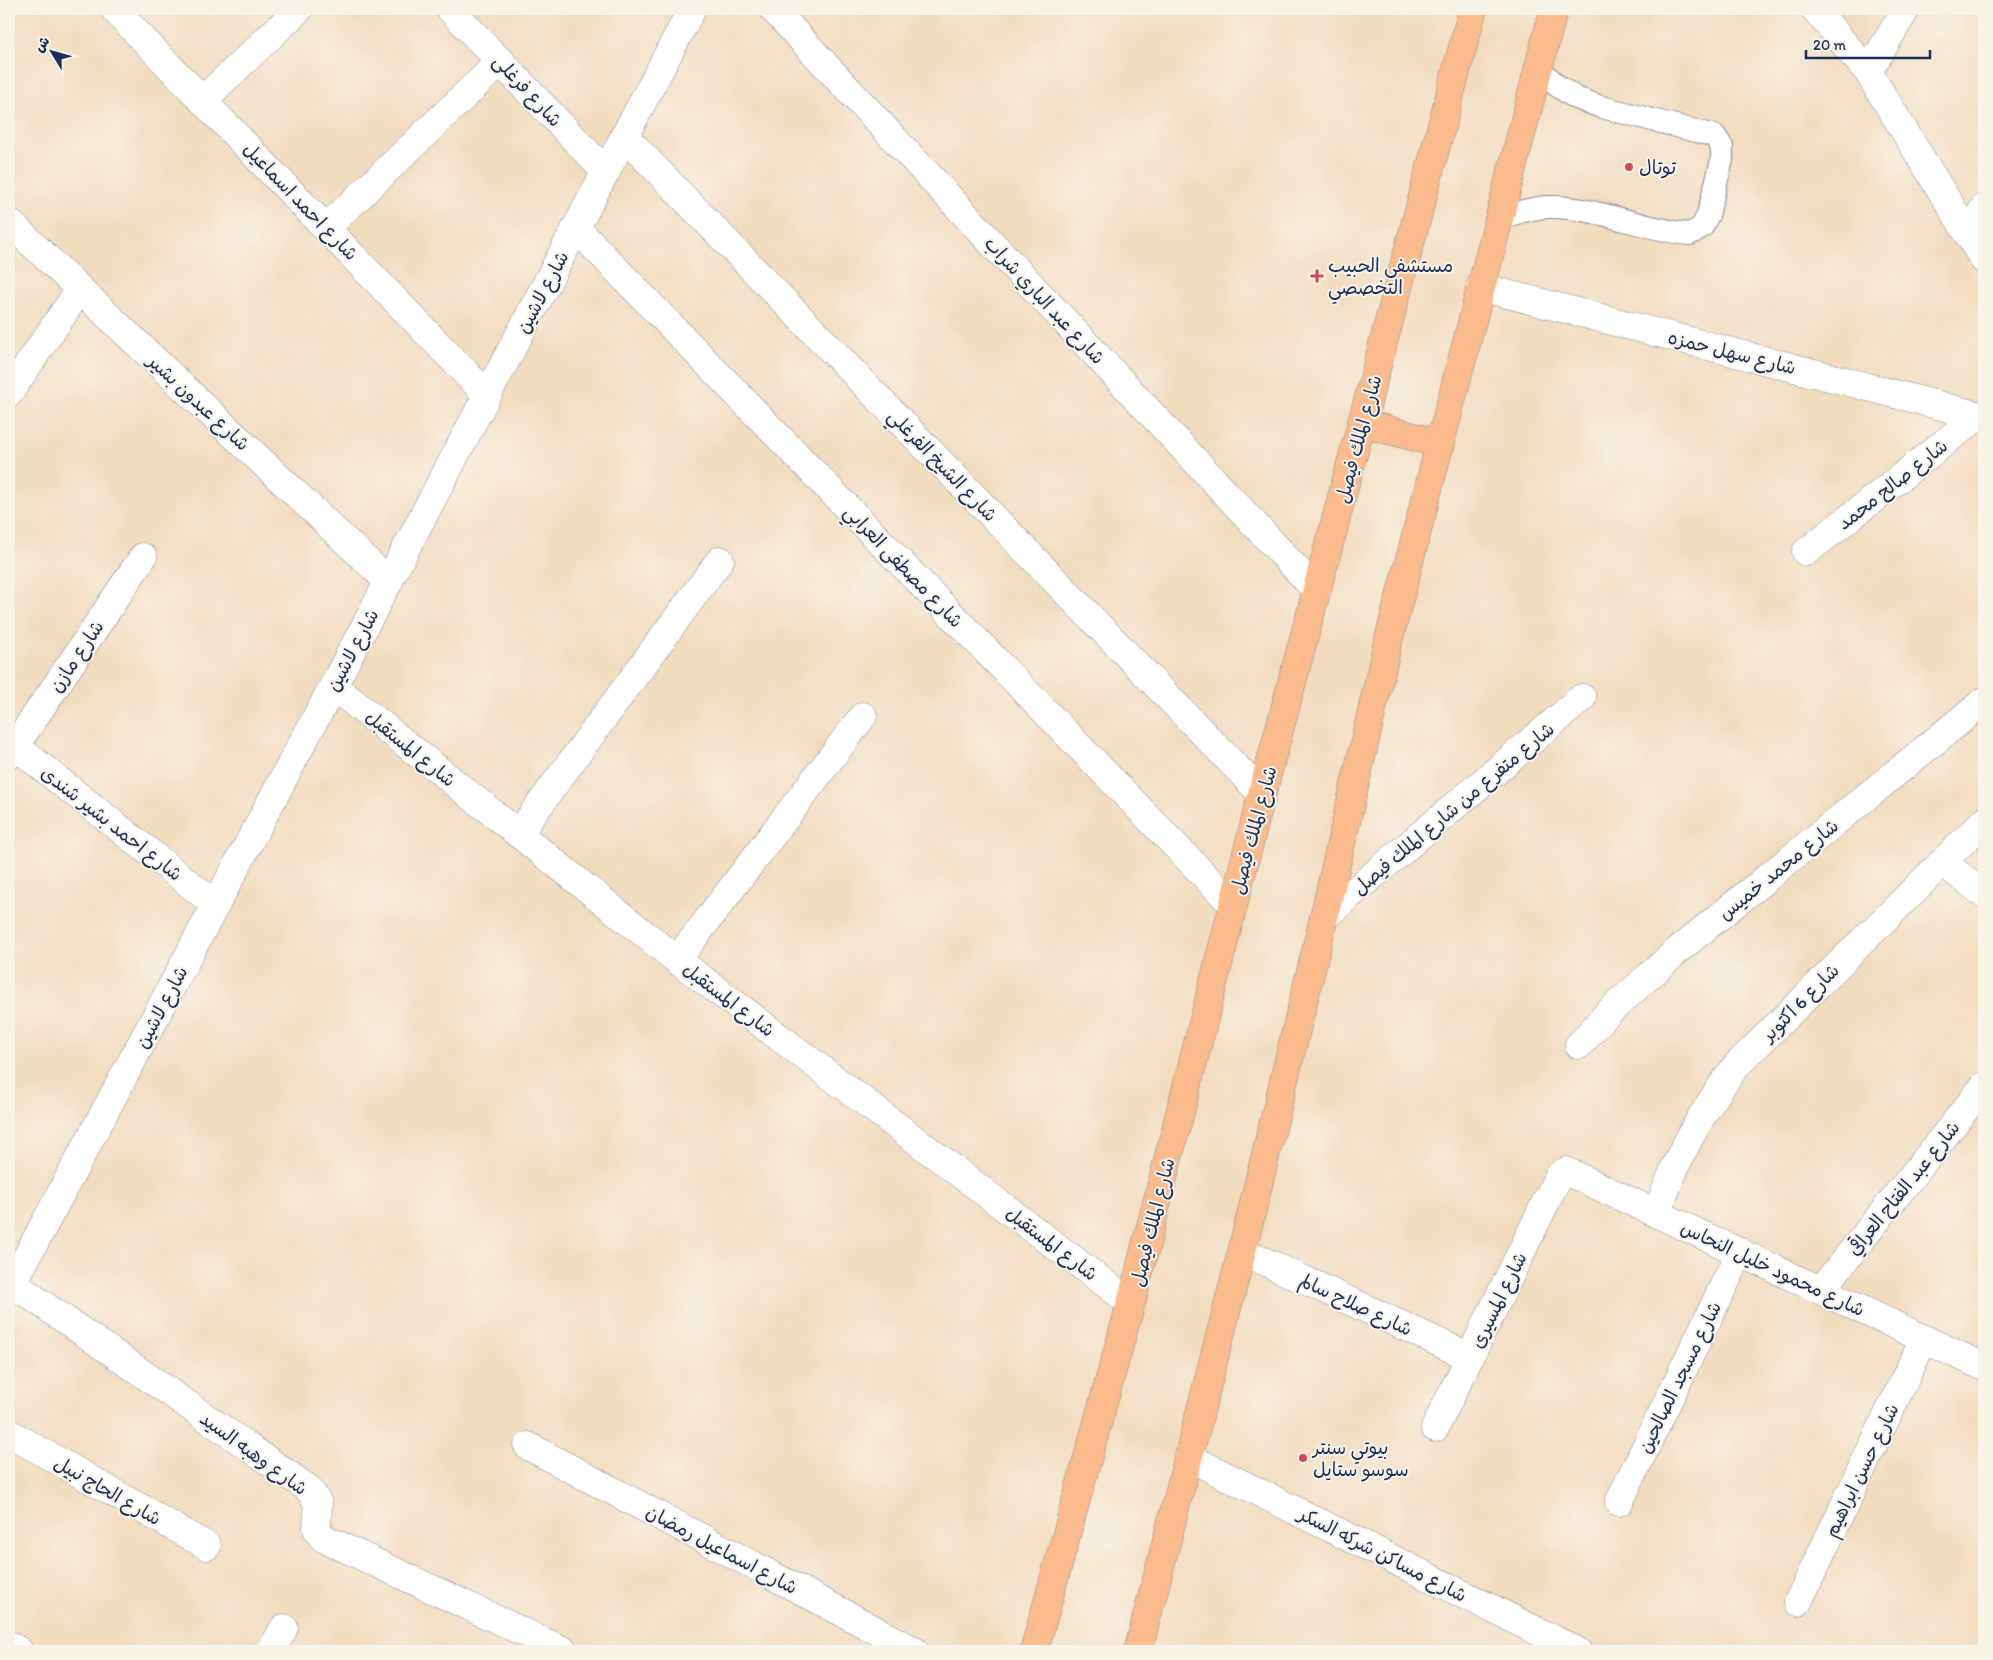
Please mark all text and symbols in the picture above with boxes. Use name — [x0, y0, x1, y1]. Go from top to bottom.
north arrow — [28, 28, 78, 78]
scale bar — [1806, 28, 1929, 60]
text: ش — [31, 33, 53, 56]
text: 20 m — [1813, 36, 1847, 54]
street label: شارع فرغلى — [487, 49, 567, 133]
street label: شارع احمد اسماعيل — [237, 138, 363, 267]
place label: توتال — [1639, 156, 1677, 179]
marker: توتال — [1623, 161, 1635, 173]
street label: شارع عبد الباري شراب — [977, 232, 1110, 371]
street label: شارع لاشين — [511, 247, 575, 338]
place label: مستشفى الحبيب التخصصي — [1328, 254, 1453, 304]
marker: مستشفى الحبيب التخصصي — [1310, 269, 1324, 283]
street label: شارع سهل حمزه — [1665, 325, 1798, 381]
street label: شارع عبدون بشير — [140, 348, 254, 457]
street label: شارع الملك فيصل — [1330, 372, 1389, 506]
street label: شارع الشيخ الفرغلي — [880, 404, 1002, 530]
street label: شارع صالح محمد — [1832, 434, 1953, 536]
street label: شارع مصطفى العرابي — [836, 500, 968, 636]
street label: شارع لاشين — [321, 605, 385, 696]
street label: شارع مازن — [44, 616, 110, 698]
street label: شارع المستقبل — [360, 705, 460, 793]
street label: شارع متفرع من شارع الملك فيصل — [1348, 717, 1560, 901]
street label: شارع احمد بشير شندى — [35, 761, 187, 887]
street label: شارع الملك فيصل — [1225, 763, 1284, 897]
street label: شارع محمد خميس — [1714, 814, 1844, 926]
street label: شارع المستقبل — [677, 957, 779, 1043]
street label: شارع 6 اكتوبر — [1755, 959, 1845, 1049]
street label: شارع لاشين — [130, 962, 194, 1053]
street label: شارع عبد الفتاح العراقي — [1841, 1116, 1966, 1262]
street label: شارع الملك فيصل — [1125, 1155, 1182, 1289]
street label: شارع المستقبل — [1000, 1201, 1102, 1287]
street label: شارع محمود خليل النحاس — [1676, 1216, 1868, 1323]
street label: شارع المسيرى — [1465, 1248, 1533, 1353]
street label: شارع صلاح سالم — [1294, 1268, 1416, 1343]
street label: شارع مسجد الصالحين — [1633, 1298, 1728, 1458]
street label: شارع حسن ابراهيم — [1819, 1400, 1906, 1542]
street label: شارع وهبه السيد — [194, 1407, 312, 1502]
place label: بيوتي سنتر سوسو ستايل — [1311, 1436, 1409, 1482]
street label: شارع الحاج نبيل — [49, 1451, 165, 1532]
marker: بيوتي سنتر سوسو ستايل — [1297, 1452, 1309, 1464]
street label: شارع اسماعيل رمضان — [641, 1500, 801, 1601]
street label: شارع مساكن شركه السكر — [1292, 1501, 1471, 1609]

